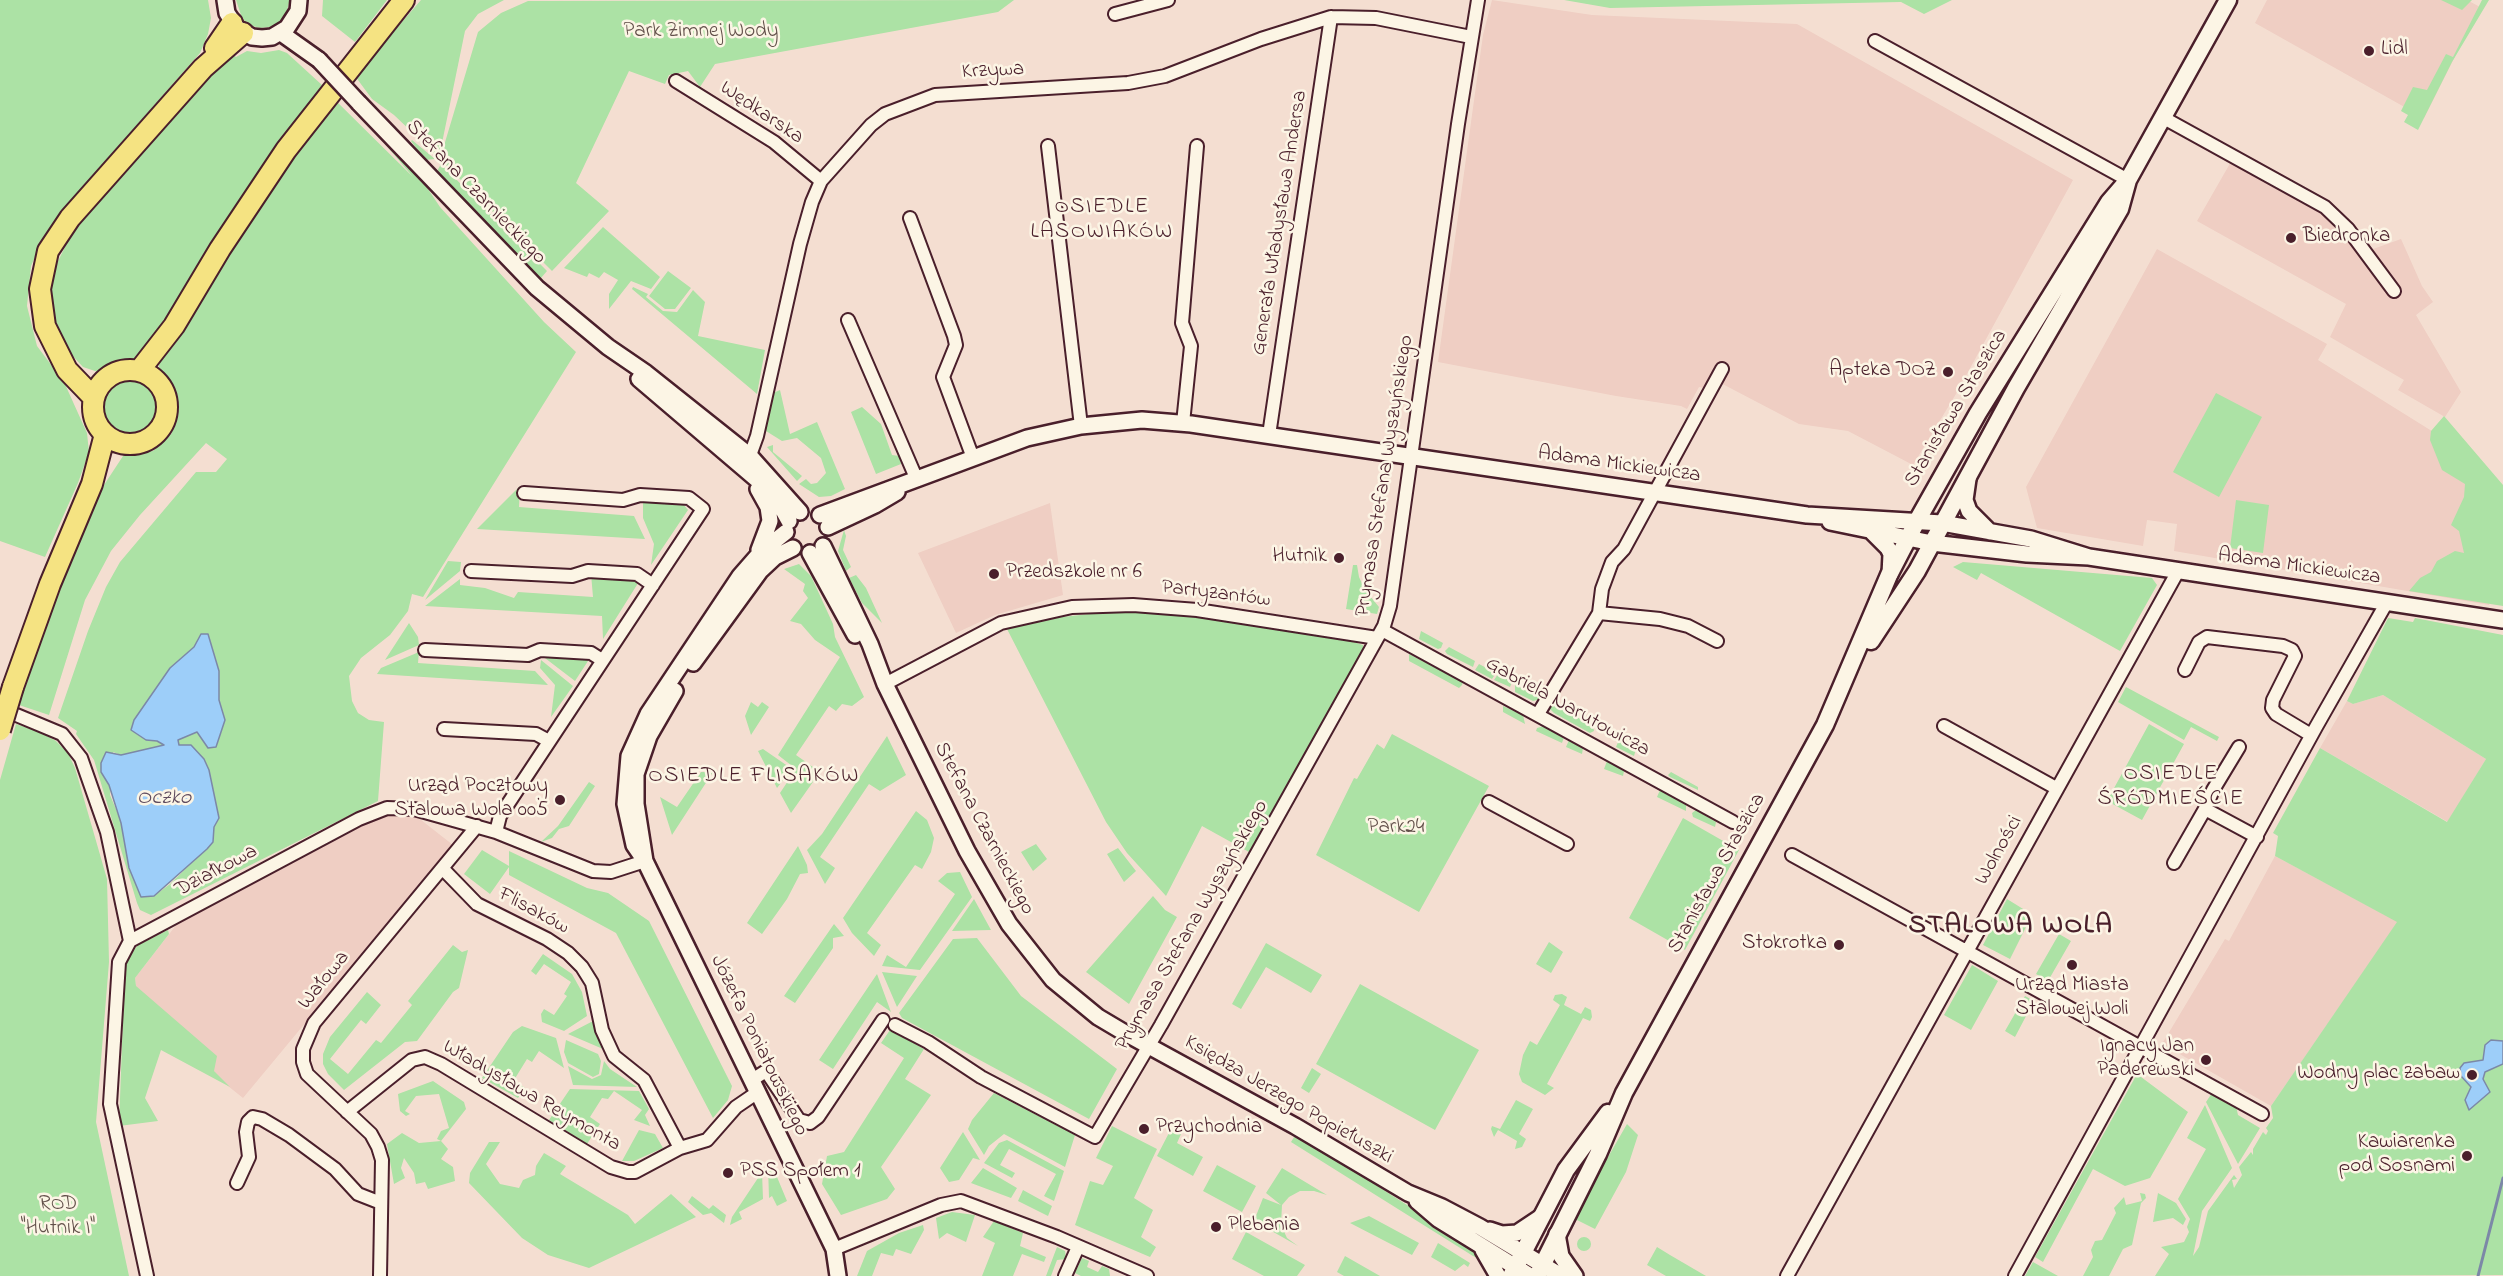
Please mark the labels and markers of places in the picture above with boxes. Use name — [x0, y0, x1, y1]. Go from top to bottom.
place label: Lidl — [2381, 38, 2408, 64]
marker: Lidl — [2362, 44, 2376, 58]
place label: Biedronka — [2303, 225, 2390, 251]
marker: Biedronka — [2284, 231, 2298, 245]
place label: Apteka DOZ — [1829, 359, 1936, 385]
marker: Apteka DOZ — [1941, 365, 1955, 379]
place label: Hutnik — [1272, 545, 1327, 571]
marker: Hutnik — [1332, 551, 1346, 565]
place label: Przedszkole nr 6 — [1006, 561, 1142, 587]
marker: Przedszkole nr 6 — [987, 567, 1001, 581]
place label: Urząd Pocztowy Stalowa Wola 005 — [394, 775, 548, 825]
marker: Urząd Pocztowy Stalowa Wola 005 — [553, 793, 567, 807]
place label: Stokrotka — [1742, 932, 1827, 958]
marker: Stokrotka — [1832, 938, 1846, 952]
marker: Urząd Miasta Stalowej Woli — [2065, 958, 2079, 972]
place label: Urząd Miasta Stalowej Woli — [2015, 974, 2129, 1024]
place label: Ignacy Jan Paderewski — [2097, 1035, 2194, 1085]
marker: Ignacy Jan Paderewski — [2199, 1053, 2213, 1067]
place label: Wodny plac zabaw — [2297, 1062, 2460, 1088]
marker: Wodny plac zabaw — [2465, 1068, 2479, 1082]
place label: Przychodnia — [1156, 1116, 1262, 1142]
marker: Przychodnia — [1137, 1122, 1151, 1136]
place label: Kawiarenka pod Sosnami — [2339, 1131, 2455, 1181]
marker: Kawiarenka pod Sosnami — [2460, 1149, 2474, 1163]
place label: PSS Społem 1 — [740, 1160, 861, 1186]
marker: PSS Społem 1 — [721, 1166, 735, 1180]
place label: Plebania — [1228, 1214, 1300, 1240]
marker: Plebania — [1209, 1220, 1223, 1234]

